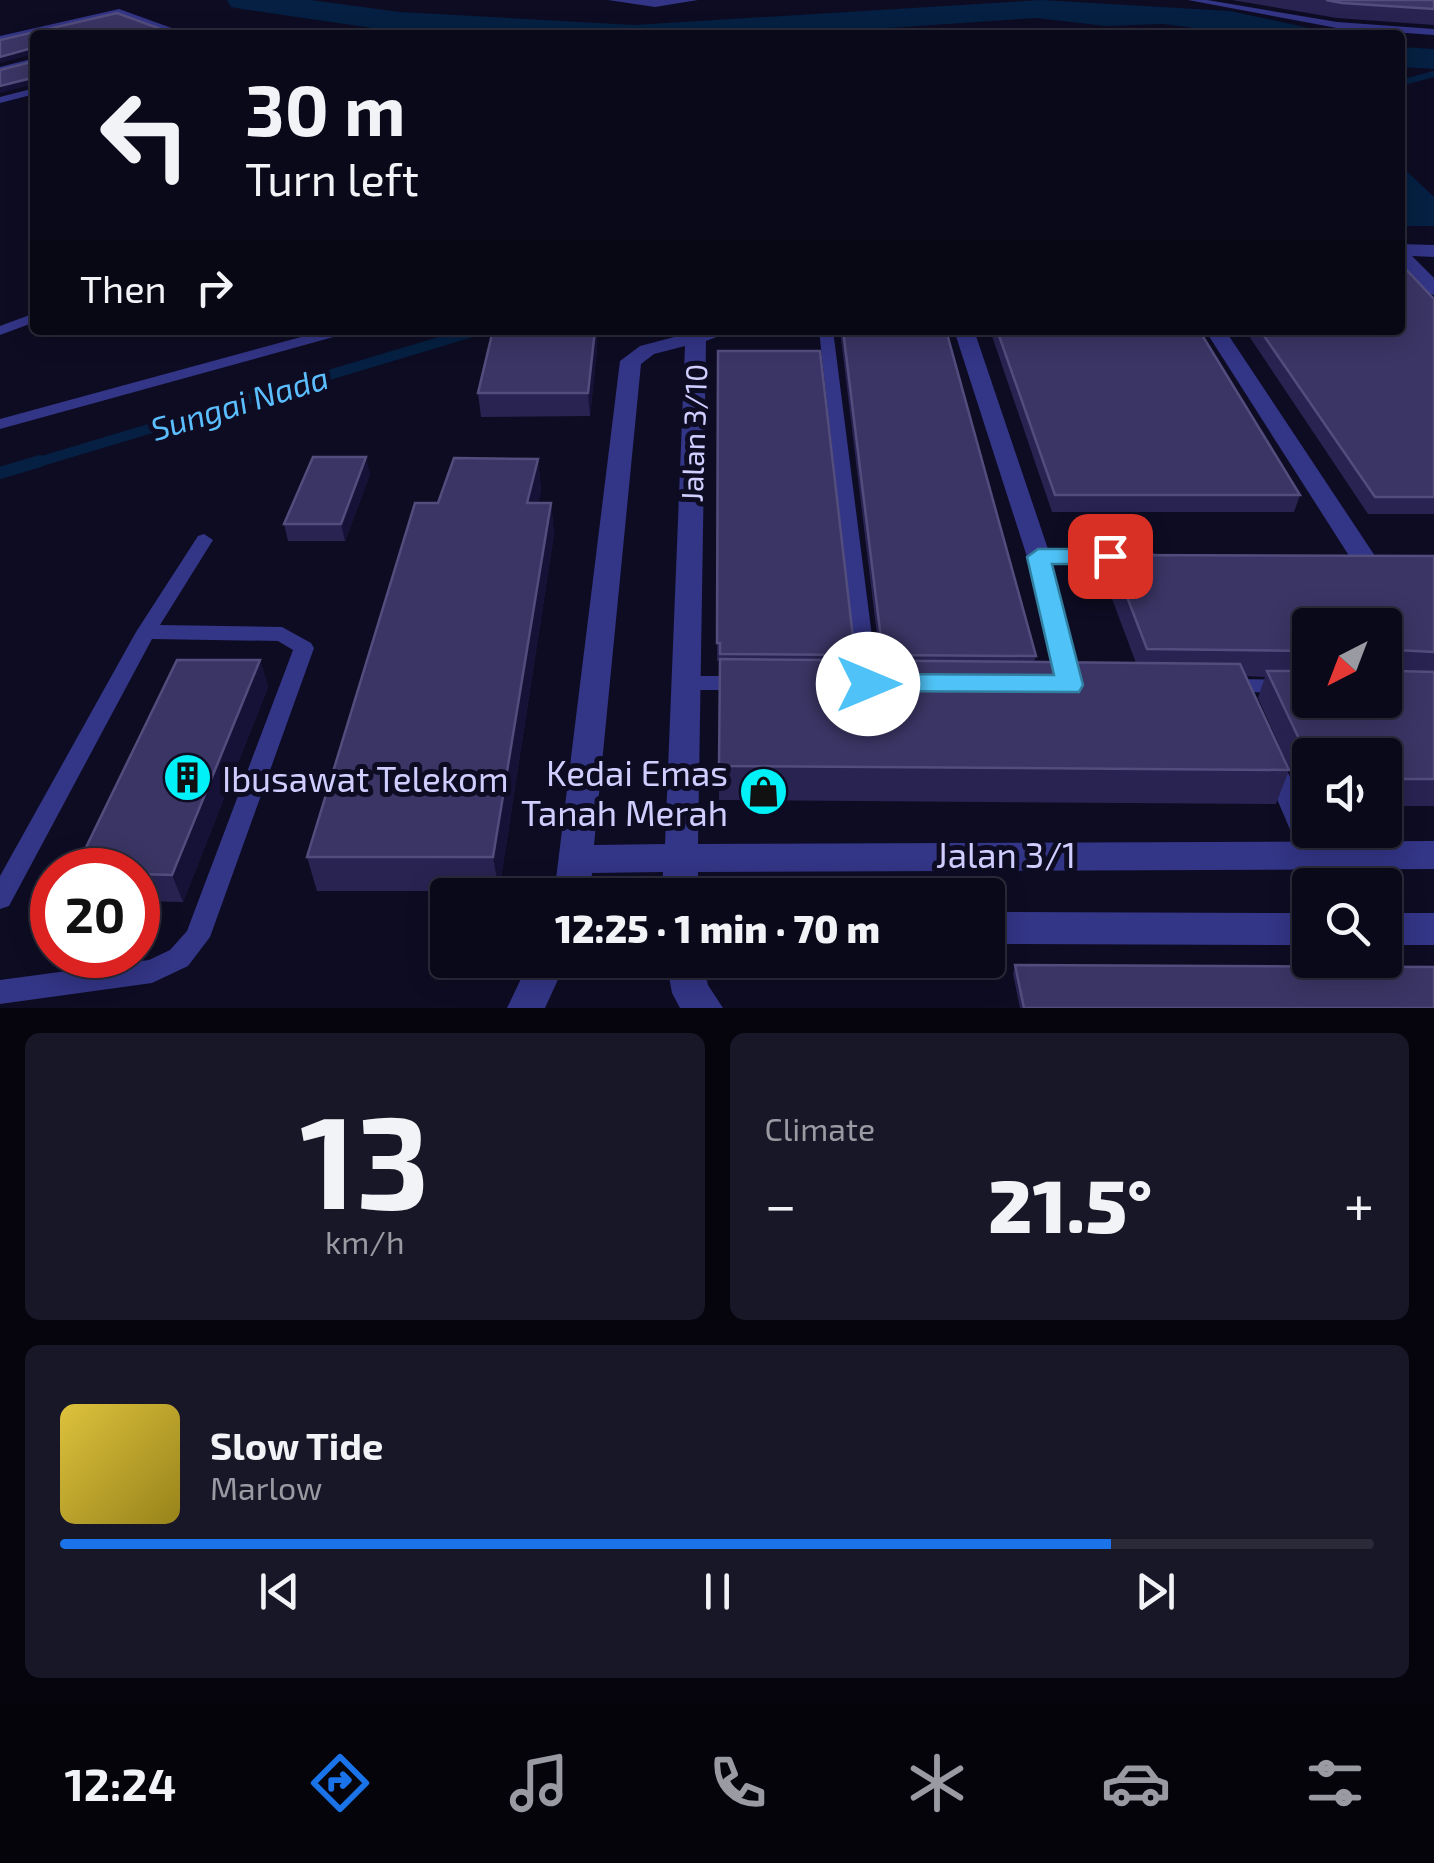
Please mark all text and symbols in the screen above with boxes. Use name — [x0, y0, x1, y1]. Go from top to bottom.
text: 30 m — [245, 66, 406, 150]
icon: left — [80, 70, 210, 200]
text: Turn left — [245, 151, 419, 205]
icon: right — [187, 260, 242, 315]
text: Then — [80, 265, 167, 311]
water label: Sungai Nada — [146, 357, 333, 448]
street label: Jalan 3/10 — [673, 363, 713, 503]
pin — [1068, 514, 1153, 599]
icon: arrive — [1083, 529, 1138, 584]
north arrow — [1292, 608, 1402, 718]
map controls — [1292, 608, 1402, 978]
position arrow — [816, 632, 920, 736]
button: sound — [1292, 738, 1402, 848]
place label: Kedai Emas Tanah Merah — [521, 751, 728, 833]
building icon: Ibusawat Telekom — [161, 752, 213, 804]
place label: Ibusawat Telekom — [222, 757, 509, 799]
shop icon: Kedai Emas Tanah Merah — [737, 766, 789, 818]
street label: Jalan 3/1 — [936, 833, 1076, 875]
speed limit sign: 20 — [30, 848, 160, 978]
button: search — [1292, 868, 1402, 978]
text: 12:25 · 1 min · 70 m — [555, 905, 880, 951]
text: 13 — [300, 1079, 430, 1235]
text: Climate — [765, 1109, 875, 1147]
text: 21.5° — [988, 1158, 1152, 1248]
text: − — [765, 1170, 797, 1236]
text: + — [1344, 1170, 1374, 1236]
text: km/h — [325, 1222, 404, 1260]
text: Slow Tide — [210, 1422, 383, 1468]
text: Marlow — [210, 1468, 322, 1506]
icon: previous — [252, 1564, 307, 1619]
icon: pause — [690, 1564, 745, 1619]
icon: next — [1128, 1564, 1183, 1619]
icon: directions — [305, 1748, 375, 1818]
icon: music — [504, 1748, 574, 1818]
icon: phone — [703, 1748, 773, 1818]
icon: climate — [902, 1748, 972, 1818]
icon: car — [1101, 1748, 1171, 1818]
icon: filters — [1300, 1748, 1370, 1818]
text: 12:24 — [64, 1756, 176, 1810]

